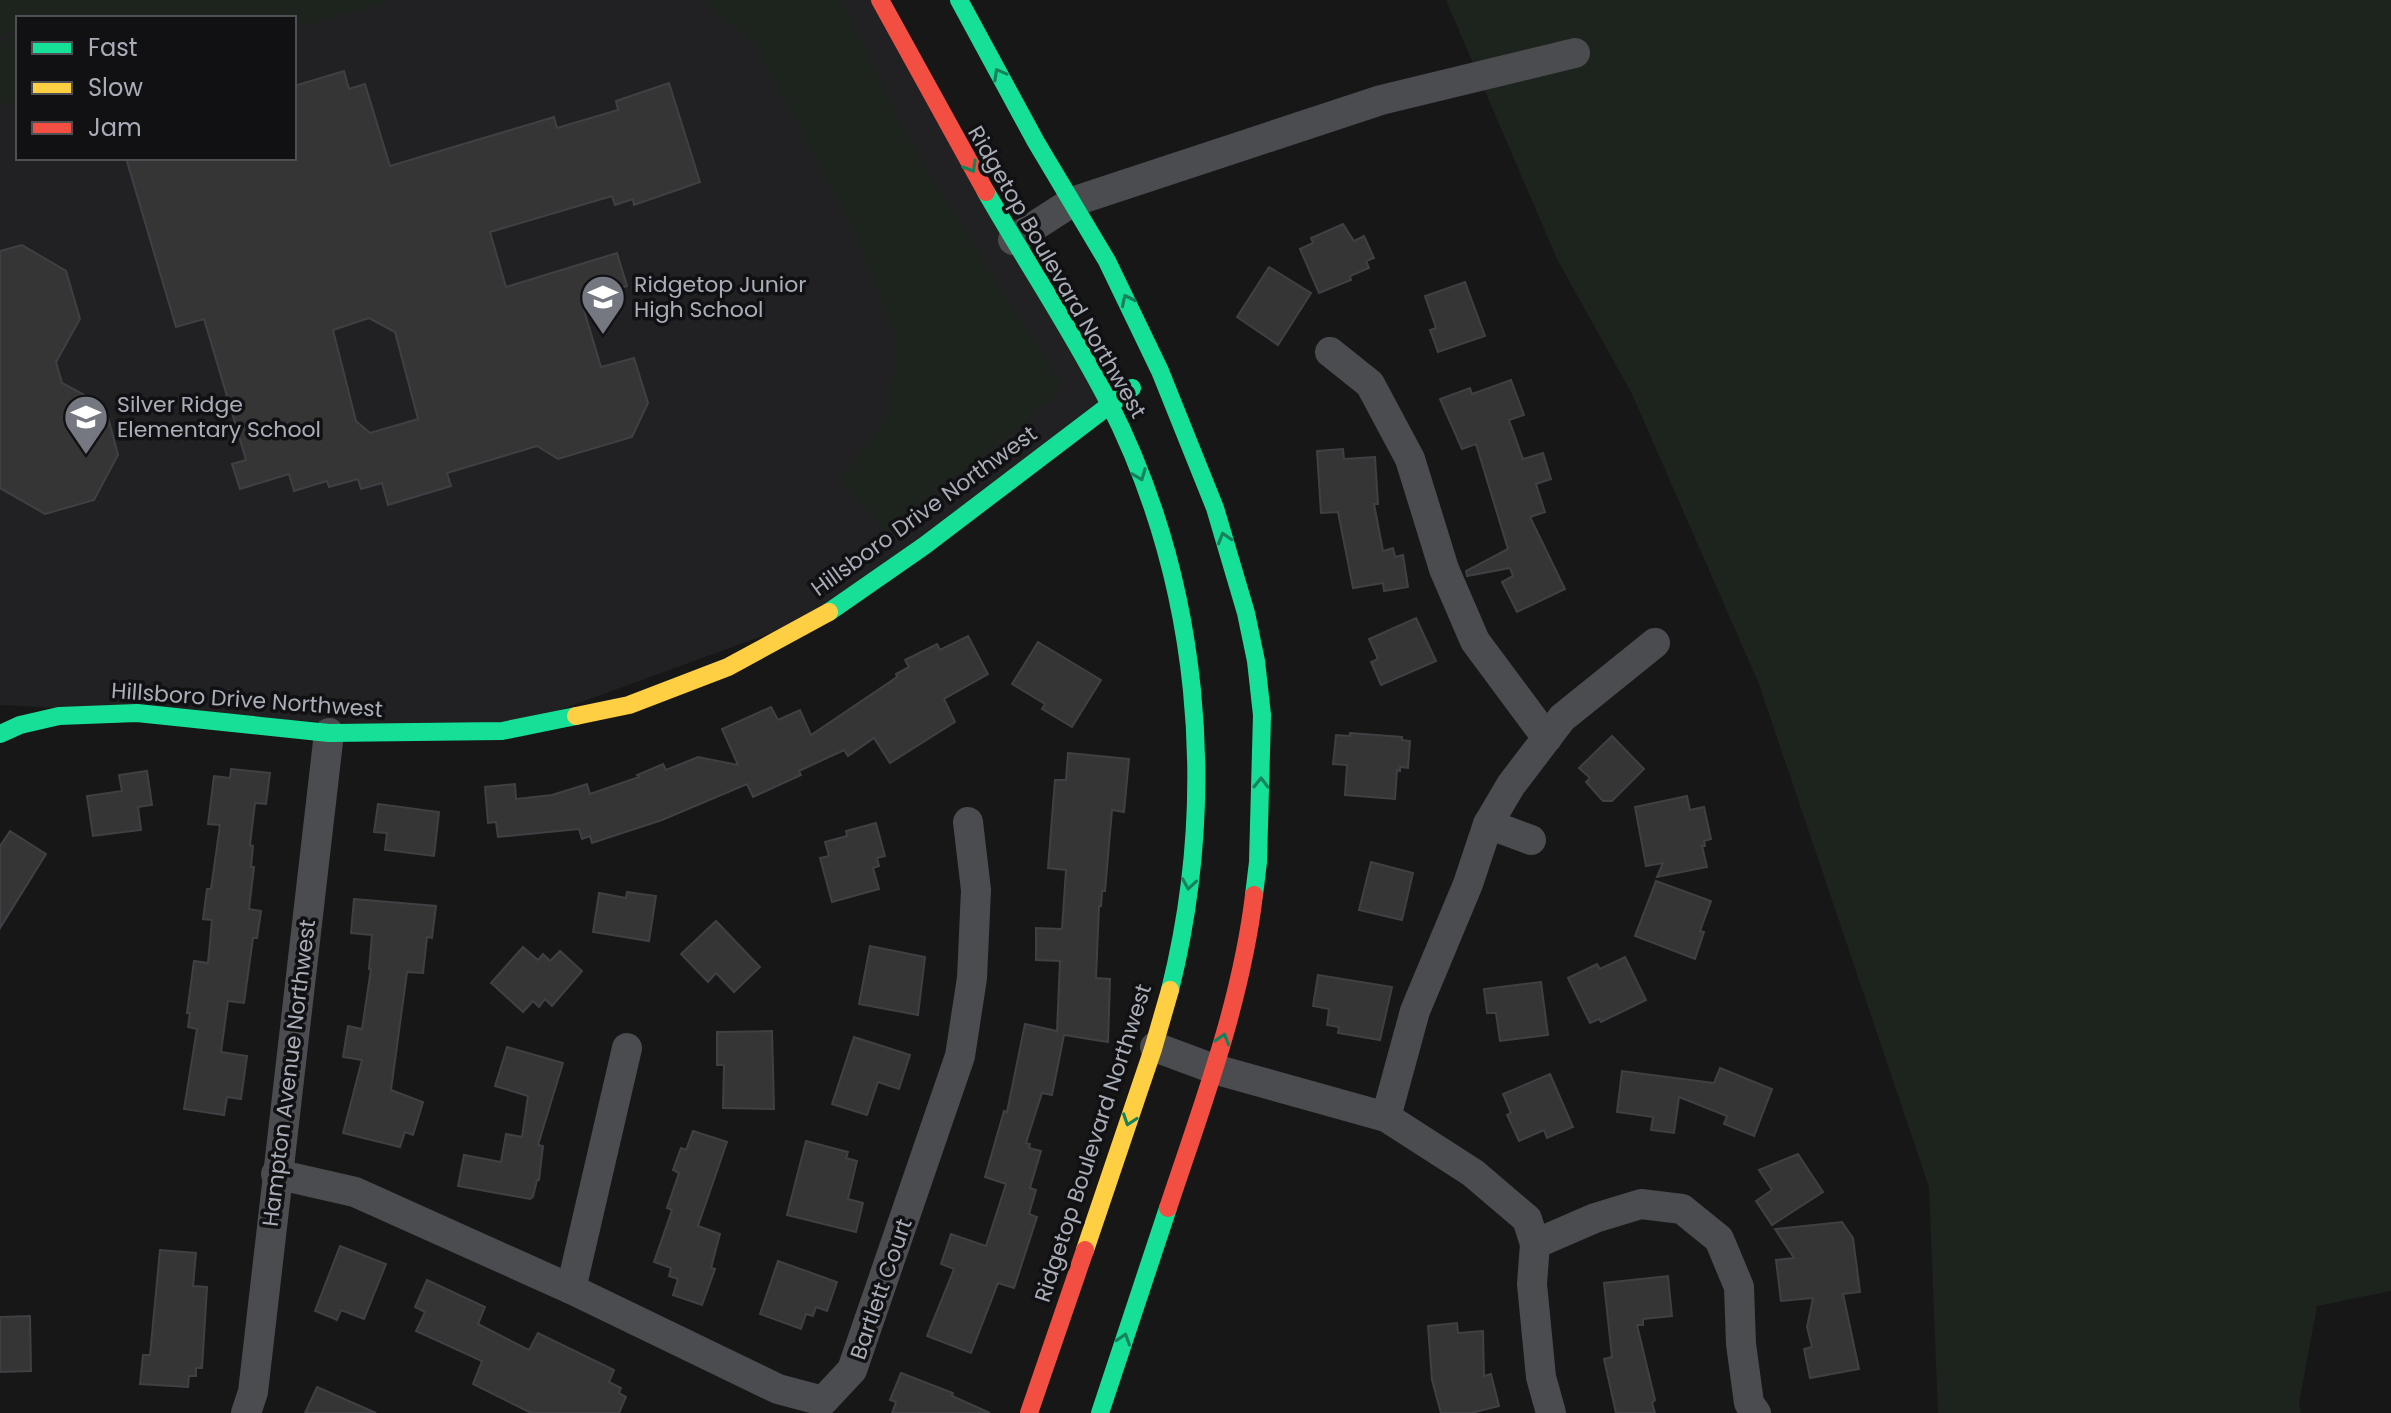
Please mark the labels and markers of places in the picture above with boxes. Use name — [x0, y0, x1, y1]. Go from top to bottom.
place label: Ridgetop Junior High School — [634, 269, 807, 325]
school or university icon: Ridgetop Junior High School — [579, 273, 627, 336]
place label: Silver Ridge Elementary School — [117, 389, 321, 445]
school or university icon: Silver Ridge Elementary School — [62, 393, 110, 456]

